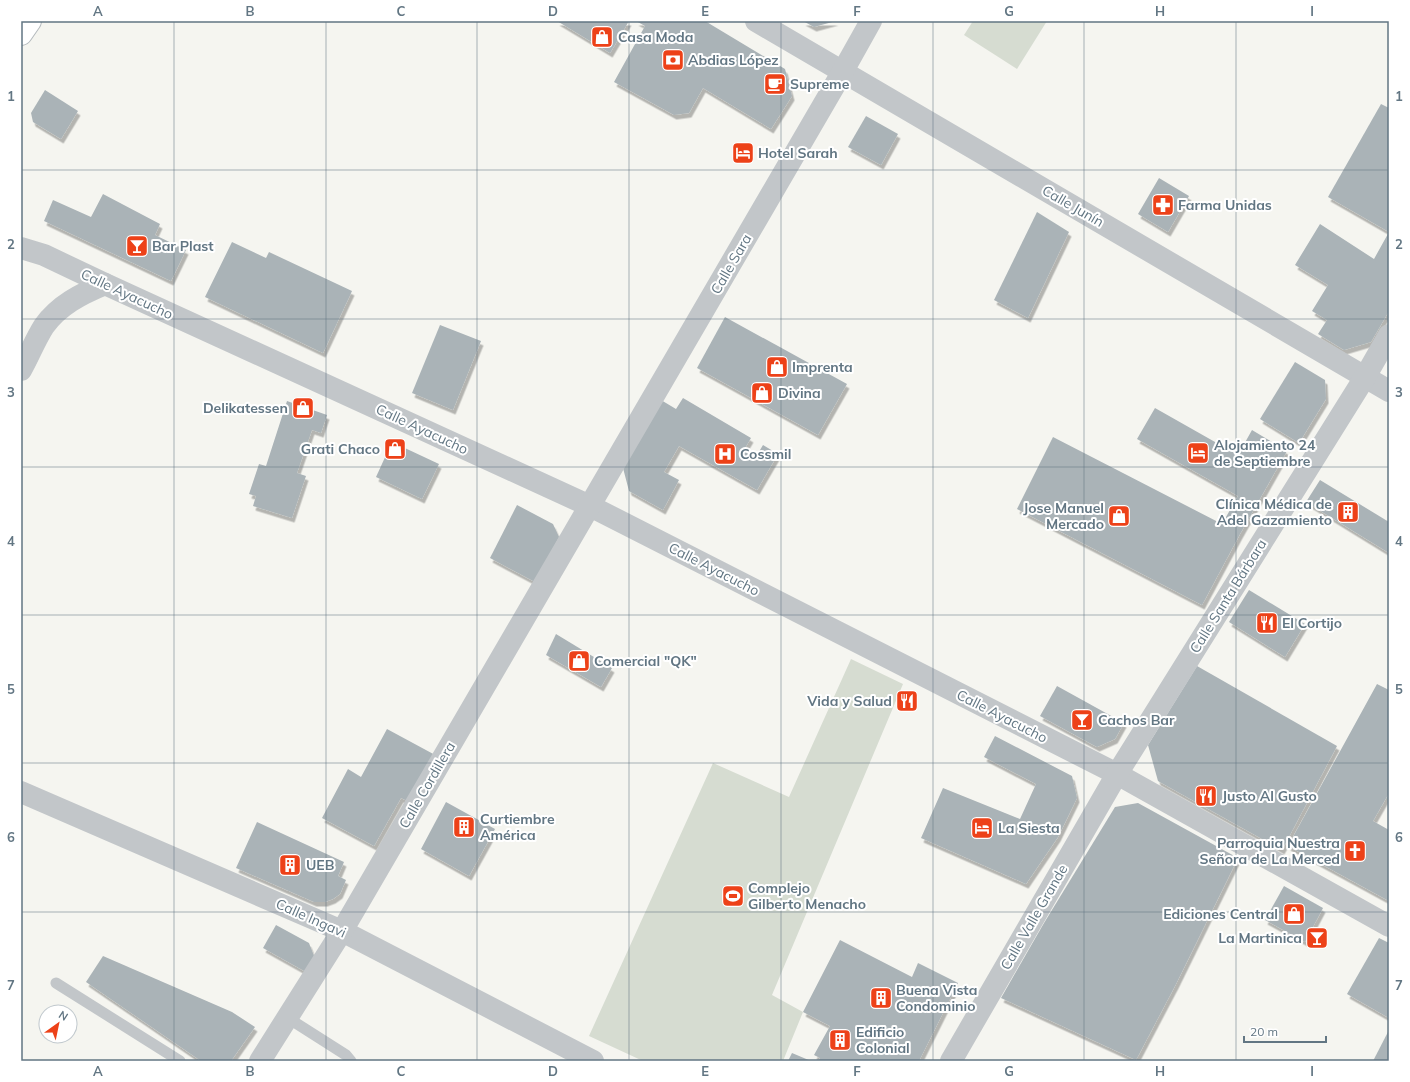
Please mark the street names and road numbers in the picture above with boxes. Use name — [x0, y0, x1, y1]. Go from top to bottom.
street label: Calle Junín — [1039, 181, 1107, 231]
street label: Calle Sara — [707, 231, 755, 297]
street label: Calle Ayacucho — [78, 265, 176, 323]
street label: Calle Ayacucho — [373, 400, 471, 458]
street label: Calle Santa Bárbara — [1186, 536, 1270, 656]
street label: Calle Ayacucho — [666, 538, 762, 600]
street label: Calle Ayacucho — [954, 685, 1050, 747]
street label: Calle Cordillera — [395, 738, 459, 832]
street label: Calle Valle Grande — [996, 861, 1072, 973]
street label: Calle Ingavi — [273, 895, 349, 941]

